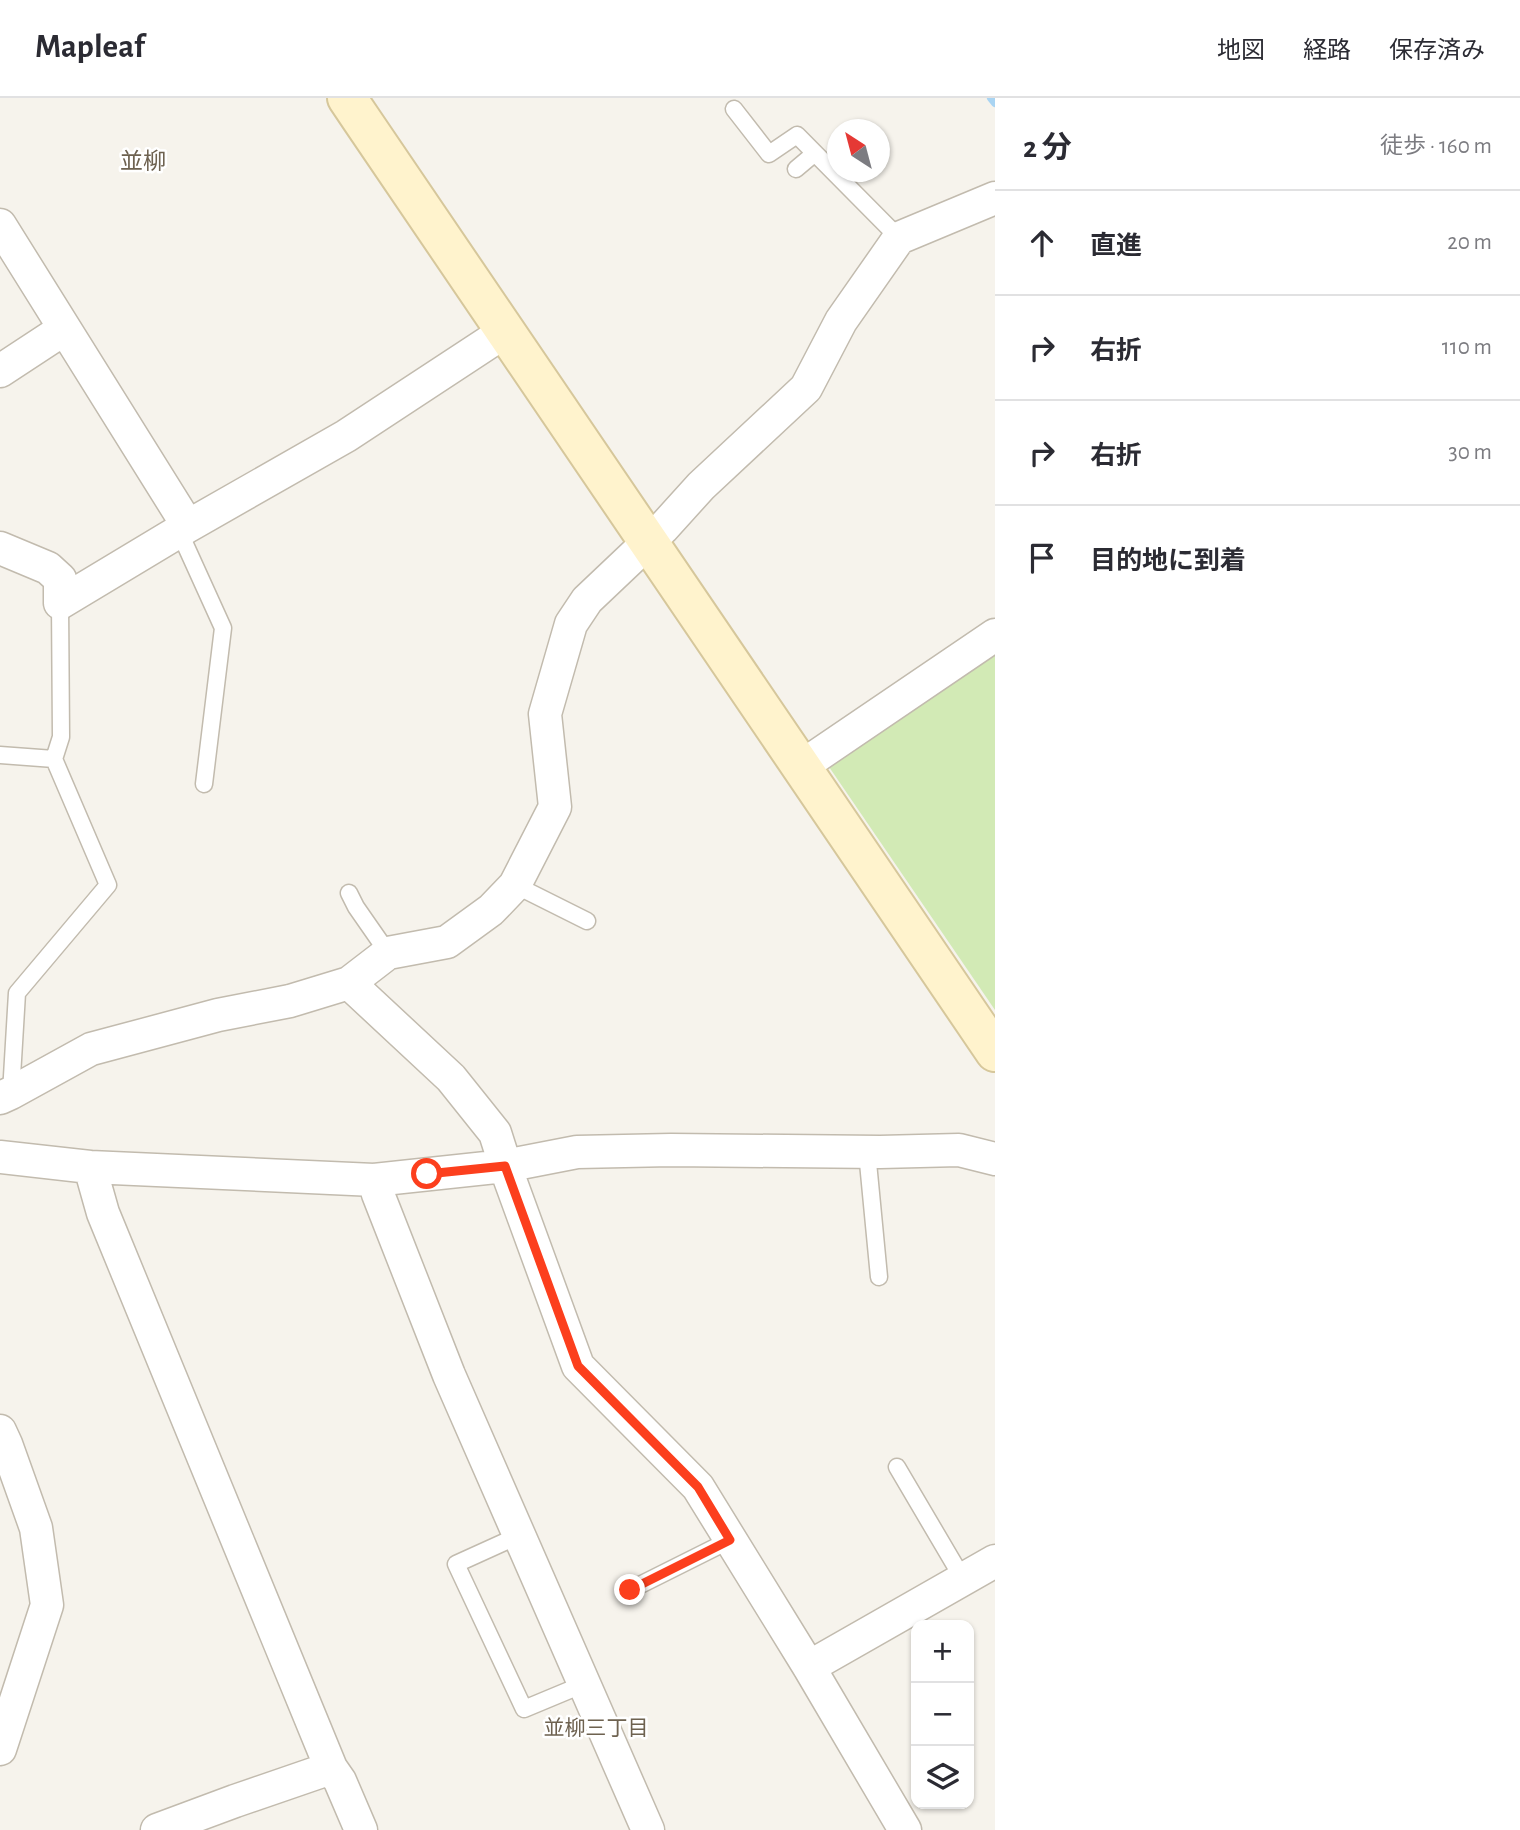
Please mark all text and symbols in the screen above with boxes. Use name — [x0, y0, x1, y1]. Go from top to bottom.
text: Mapleaf — [35, 31, 145, 64]
text: 地図 — [1217, 39, 1265, 63]
text: 経路 — [1303, 39, 1351, 63]
text: 保存済み — [1389, 39, 1485, 63]
north arrow — [827, 119, 890, 182]
text: 2 分 — [1023, 133, 1072, 163]
text: 徒歩 · 160 m — [1380, 135, 1492, 158]
district label: 並柳 — [120, 149, 166, 174]
icon: ahead — [1023, 224, 1061, 262]
text: 20 m — [1447, 231, 1492, 254]
text: 直進 — [1090, 233, 1142, 259]
icon: right — [1023, 329, 1061, 367]
text: 110 m — [1442, 336, 1492, 359]
text: 右折 — [1090, 338, 1142, 364]
icon: right — [1023, 434, 1061, 472]
text: 30 m — [1448, 441, 1492, 464]
text: 右折 — [1090, 443, 1142, 469]
icon: arrive — [1023, 539, 1061, 577]
text: 目的地に到着 — [1090, 548, 1246, 574]
route start — [411, 1158, 442, 1189]
route end — [614, 1574, 645, 1605]
map controls — [911, 1620, 974, 1809]
button: + — [911, 1620, 974, 1683]
button: − — [911, 1683, 974, 1746]
district label: 並柳三丁目 — [544, 1717, 649, 1739]
button: layers — [911, 1746, 974, 1809]

